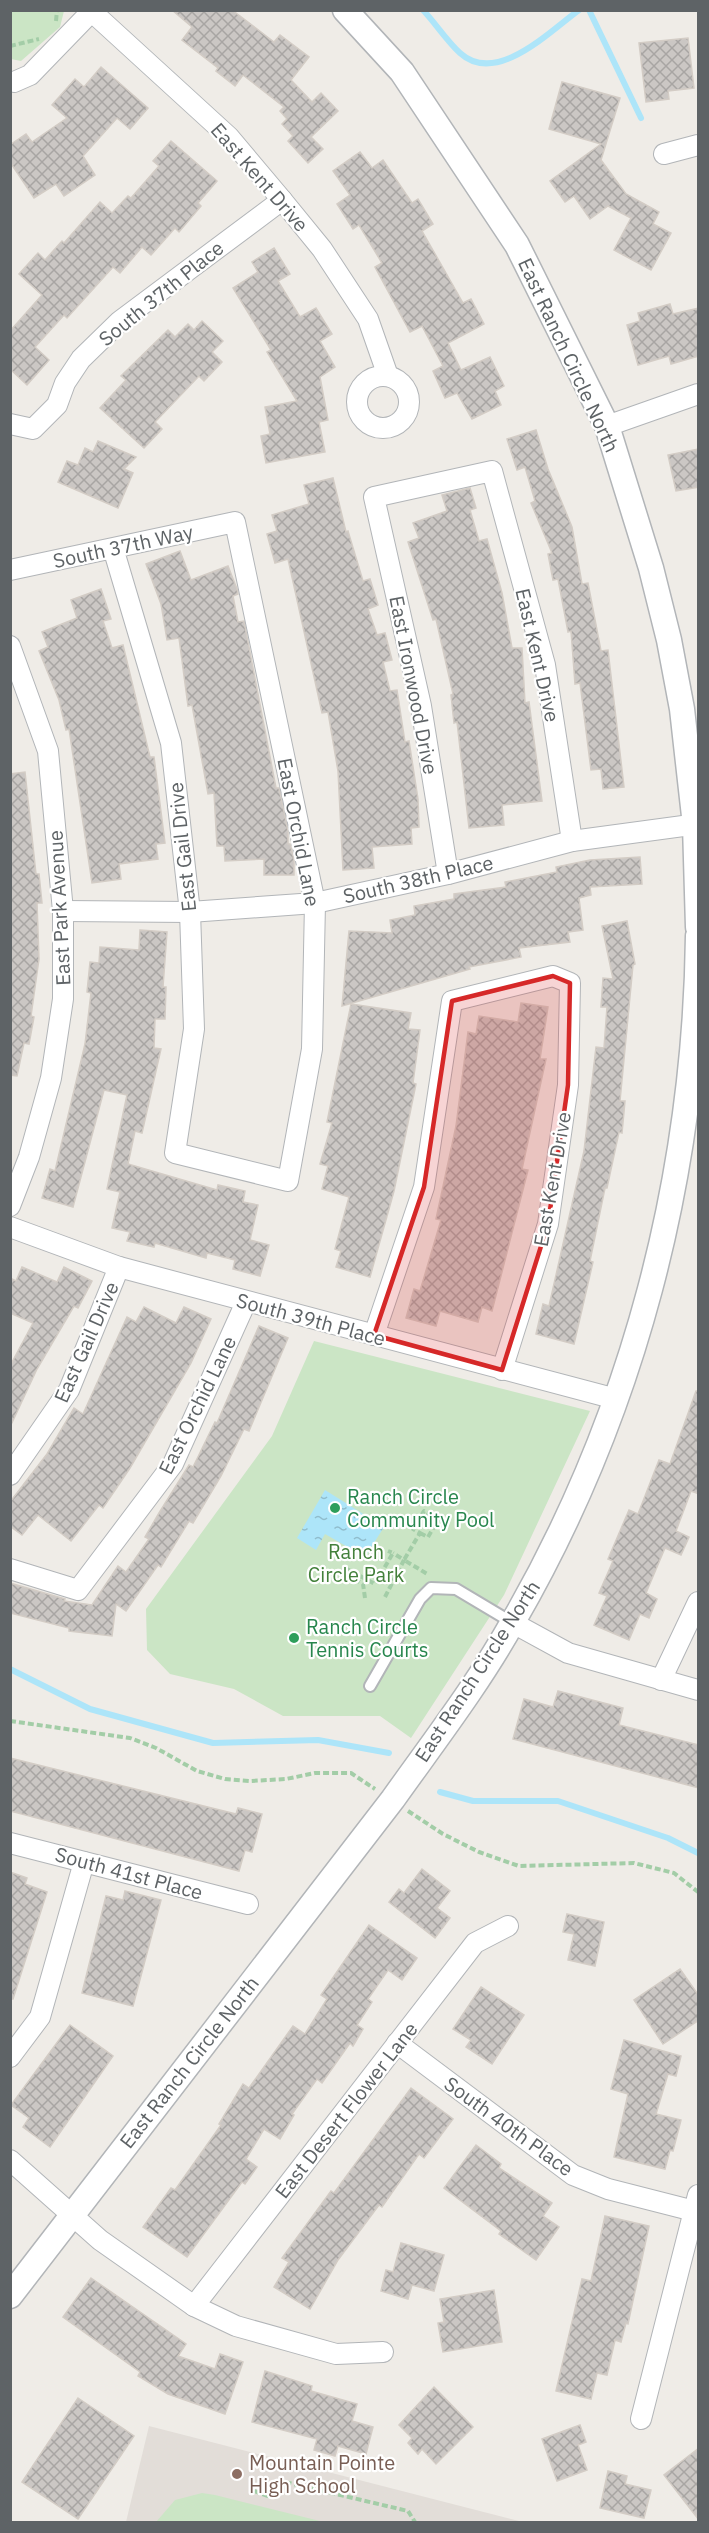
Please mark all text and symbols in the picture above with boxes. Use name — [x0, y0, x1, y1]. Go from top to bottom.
street label: East Kent Drive — [205, 117, 315, 237]
street label: South 37th Place — [93, 234, 229, 352]
street label: East Ranch Circle North — [512, 253, 626, 457]
street label: South 37th Way — [50, 518, 196, 574]
street label: East Kent Drive — [510, 586, 566, 724]
street label: East Ironwood Drive — [383, 593, 445, 777]
street label: East Orchid Lane — [271, 755, 327, 909]
street label: East Gail Drive — [162, 781, 202, 913]
street label: East Park Avenue — [41, 830, 77, 986]
street label: South 38th Place — [340, 849, 496, 909]
street label: East Kent Drive — [527, 1109, 577, 1248]
street label: East Gail Drive — [47, 1277, 125, 1407]
street label: South 39th Place — [233, 1286, 389, 1352]
street label: East Orchid Lane — [152, 1331, 242, 1479]
place label: Ranch Circle Community Pool — [347, 1483, 495, 1533]
marker: Ranch Circle Community Pool — [328, 1501, 342, 1515]
park label: Ranch Circle Park — [308, 1538, 405, 1588]
street label: East Ranch Circle North — [408, 1575, 546, 1767]
place label: Ranch Circle Tennis Courts — [306, 1613, 428, 1663]
marker: Ranch Circle Tennis Courts — [287, 1631, 301, 1645]
street label: South 41st Place — [52, 1840, 206, 1906]
street label: East Ranch Circle North — [113, 1970, 265, 2154]
street label: East Desert Flower Lane — [269, 2016, 423, 2204]
street label: South 40th Place — [439, 2070, 579, 2182]
place label: Mountain Pointe High School — [249, 2449, 395, 2499]
marker: Mountain Pointe High School — [230, 2467, 244, 2481]

